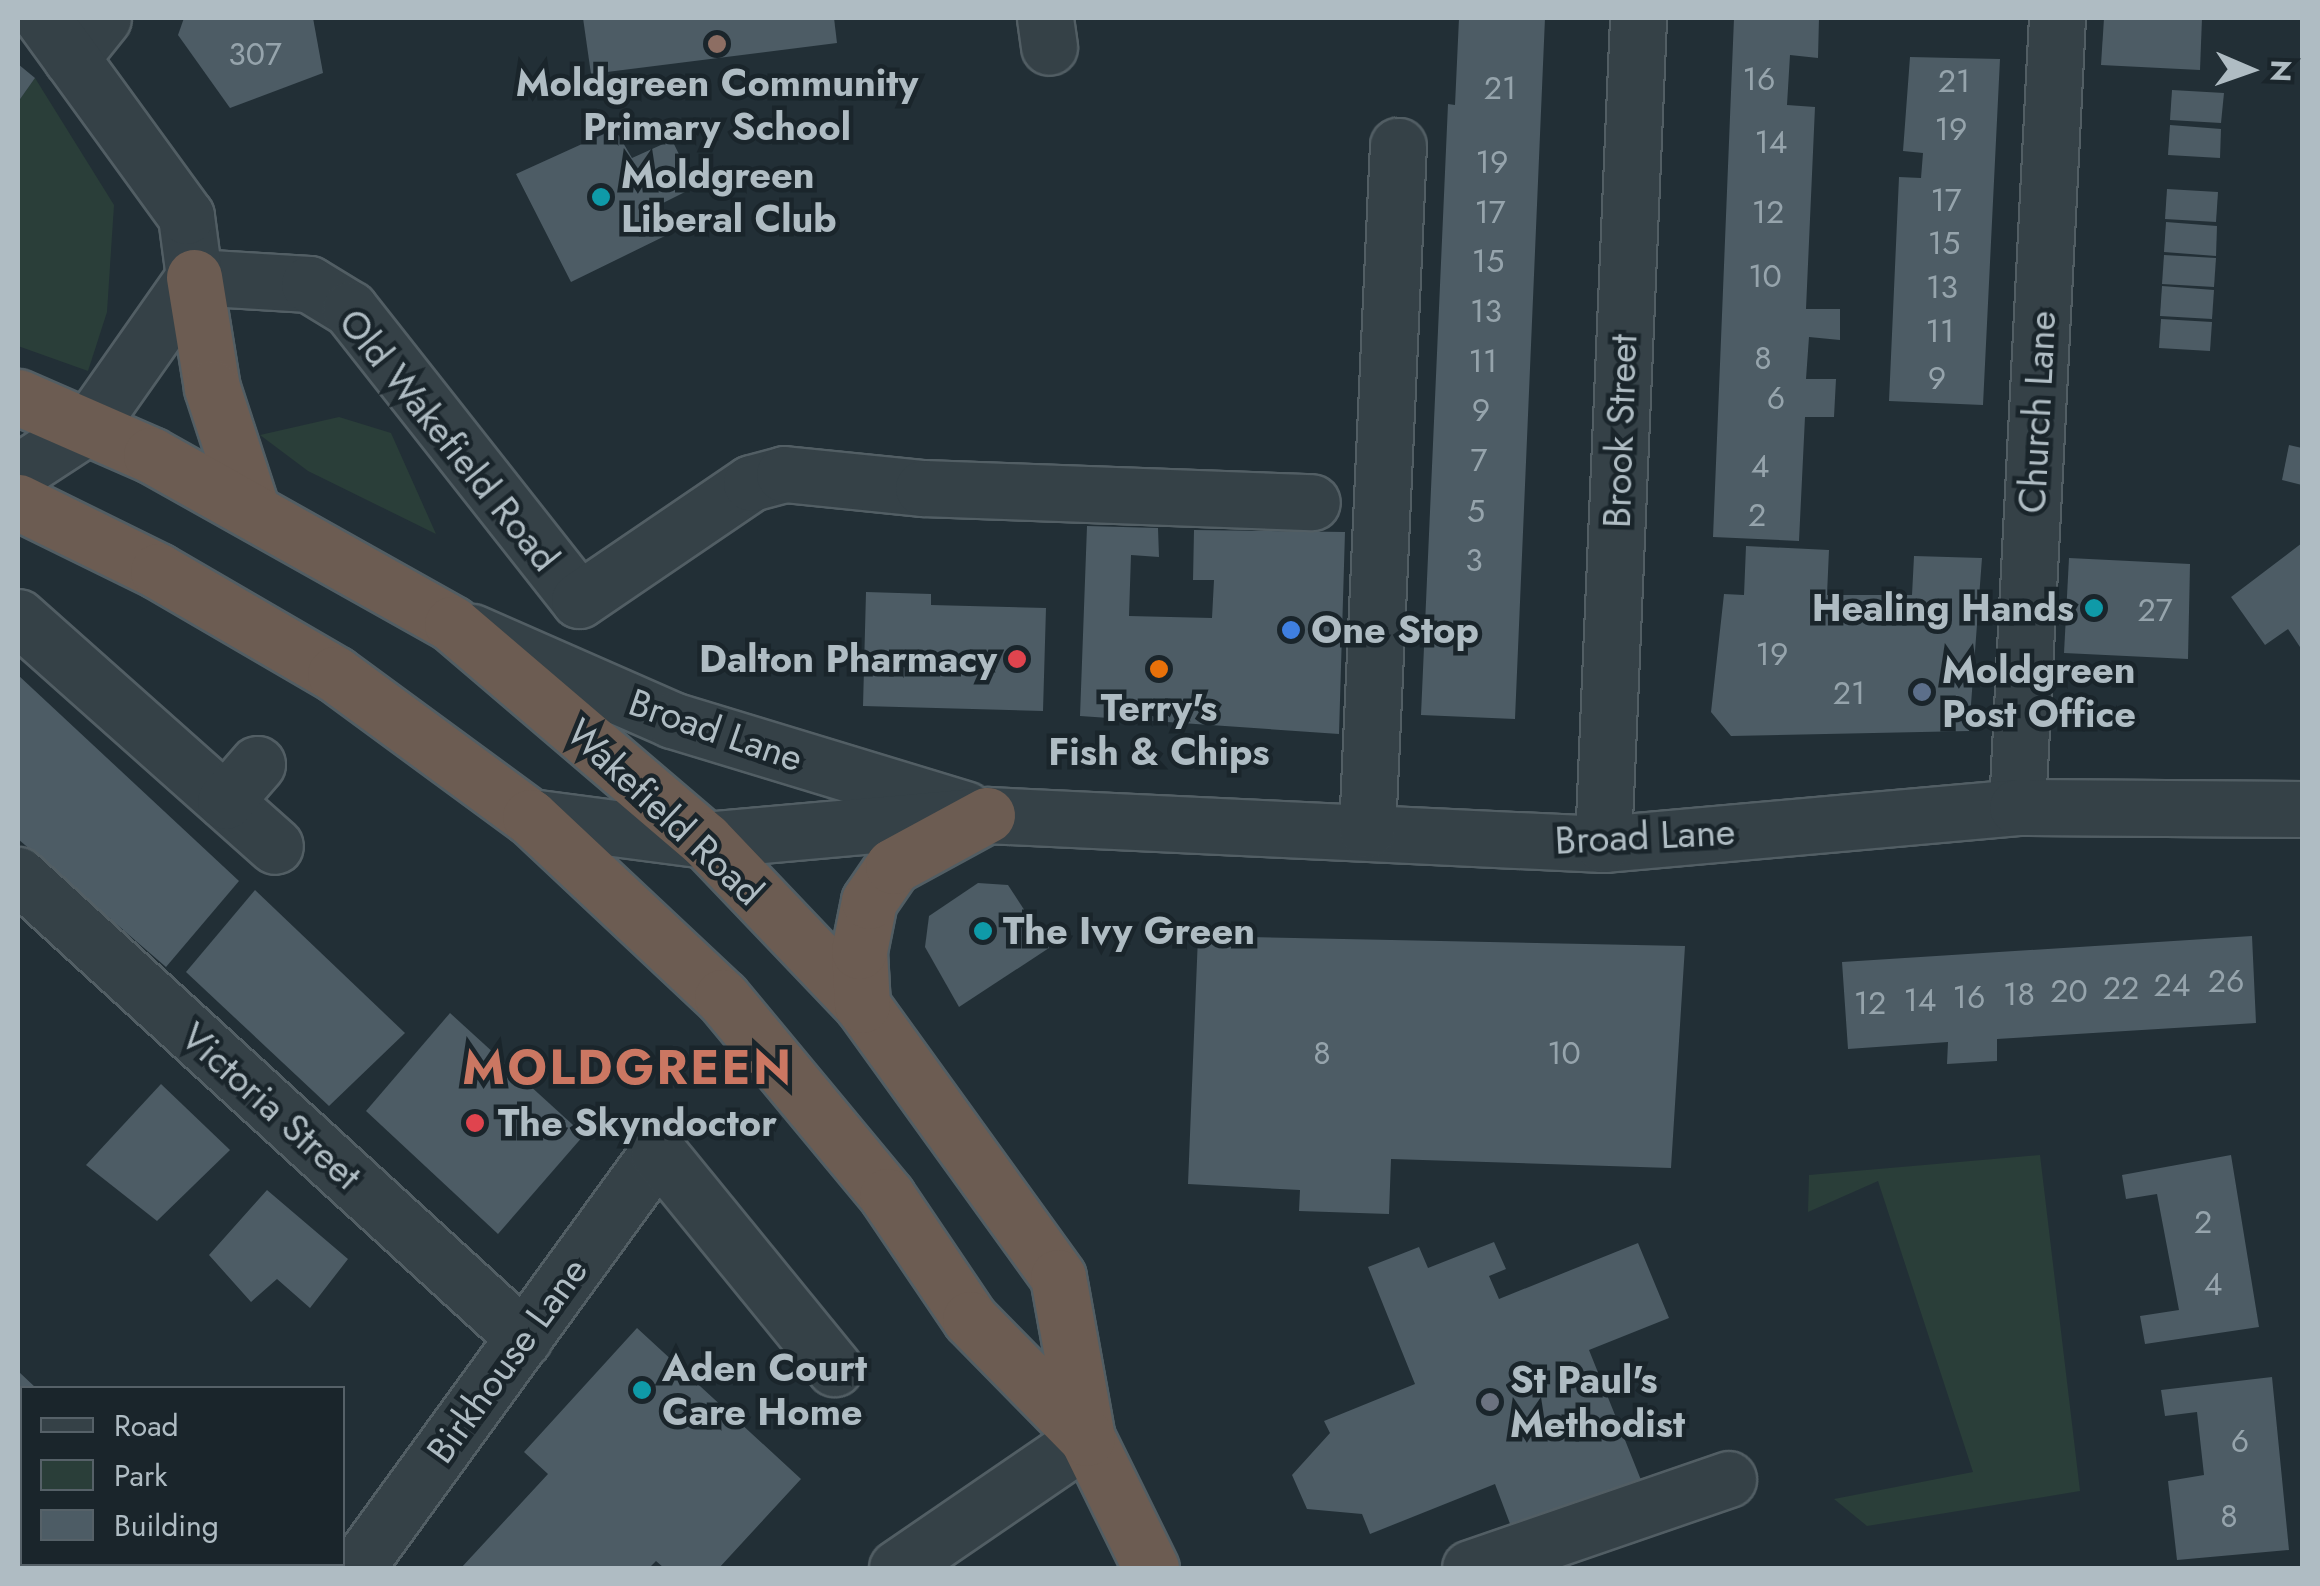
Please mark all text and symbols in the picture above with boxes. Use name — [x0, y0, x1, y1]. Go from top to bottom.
north arrow — [2200, 20, 2300, 120]
marker: Moldgreen Community Primary School — [706, 33, 728, 55]
house number: 307 — [228, 35, 282, 73]
text: N — [2260, 59, 2301, 83]
place label: Moldgreen Community Primary School — [516, 60, 918, 150]
house number: 16 — [1743, 60, 1775, 98]
house number: 21 — [1938, 62, 1970, 100]
house number: 21 — [1484, 69, 1516, 107]
house number: 19 — [1935, 110, 1967, 148]
house number: 14 — [1754, 123, 1788, 161]
house number: 19 — [1476, 143, 1508, 181]
place label: Moldgreen Liberal Club — [621, 152, 837, 242]
house number: 17 — [1930, 181, 1962, 219]
marker: Moldgreen Liberal Club — [590, 186, 612, 208]
house number: 17 — [1474, 193, 1506, 231]
house number: 12 — [1752, 193, 1784, 231]
house number: 15 — [1928, 224, 1960, 262]
house number: 15 — [1472, 242, 1504, 280]
house number: 10 — [1748, 257, 1782, 295]
house number: 13 — [1926, 268, 1958, 306]
house number: 13 — [1470, 292, 1502, 330]
street label: Old Wakefield Road — [329, 300, 569, 580]
street label: Church Lane — [2009, 310, 2065, 514]
house number: 11 — [1926, 312, 1954, 350]
street label: Brook Street — [1594, 333, 1646, 529]
house number: 8 — [1754, 339, 1772, 377]
house number: 11 — [1469, 342, 1497, 380]
house number: 9 — [1928, 359, 1946, 397]
house number: 6 — [1767, 379, 1785, 417]
house number: 9 — [1472, 391, 1490, 429]
house number: 7 — [1471, 441, 1487, 479]
house number: 4 — [1751, 447, 1769, 485]
house number: 5 — [1467, 492, 1485, 530]
house number: 2 — [1748, 496, 1766, 534]
house number: 3 — [1465, 541, 1483, 579]
place label: Healing Hands — [1812, 585, 2074, 631]
house number: 27 — [2137, 591, 2173, 629]
marker: Healing Hands — [2083, 597, 2105, 619]
place label: One Stop — [1311, 607, 1479, 653]
marker: One Stop — [1280, 619, 1302, 641]
house number: 19 — [1756, 635, 1788, 673]
place label: Dalton Pharmacy — [699, 636, 997, 682]
place label: Moldgreen Post Office — [1942, 647, 2136, 736]
marker: Dalton Pharmacy — [1006, 648, 1028, 670]
marker: Terry's Fish & Chips — [1148, 658, 1170, 680]
house number: 21 — [1833, 674, 1865, 712]
street label: Broad Lane — [623, 679, 809, 781]
marker: Moldgreen Post Office — [1911, 681, 1933, 703]
place label: Terry's Fish & Chips — [1048, 685, 1270, 774]
street label: Wakefield Road — [557, 709, 773, 915]
street label: Broad Lane — [1554, 809, 1736, 863]
place label: The Ivy Green — [1003, 908, 1255, 954]
marker: The Ivy Green — [972, 920, 994, 942]
house number: 26 — [2208, 962, 2244, 1000]
house number: 24 — [2154, 966, 2190, 1004]
house number: 22 — [2103, 969, 2139, 1007]
house number: 20 — [2050, 972, 2088, 1010]
house number: 18 — [2003, 975, 2035, 1013]
house number: 16 — [1953, 978, 1985, 1016]
house number: 14 — [1903, 981, 1937, 1019]
house number: 12 — [1854, 984, 1886, 1022]
street label: Victoria Street — [172, 1013, 370, 1199]
house number: 8 — [1313, 1034, 1331, 1072]
house number: 10 — [1547, 1034, 1581, 1072]
district label: MOLDGREEN — [462, 1039, 794, 1097]
place label: The Skyndoctor — [498, 1100, 777, 1146]
marker: The Skyndoctor — [462, 1110, 488, 1136]
house number: 2 — [2194, 1203, 2212, 1241]
street label: Birkhouse Lane — [417, 1248, 597, 1472]
house number: 4 — [2204, 1265, 2222, 1303]
place label: Aden Court Care Home — [662, 1345, 867, 1435]
place label: St Paul's Methodist — [1510, 1357, 1685, 1446]
marker: Aden Court Care Home — [631, 1379, 653, 1401]
legend — [20, 1386, 345, 1566]
marker: St Paul's Methodist — [1479, 1391, 1501, 1413]
text: Road — [114, 1404, 179, 1447]
house number: 6 — [2231, 1422, 2249, 1460]
text: Park — [114, 1454, 167, 1497]
house number: 8 — [2220, 1497, 2238, 1535]
text: Building — [114, 1504, 219, 1547]

